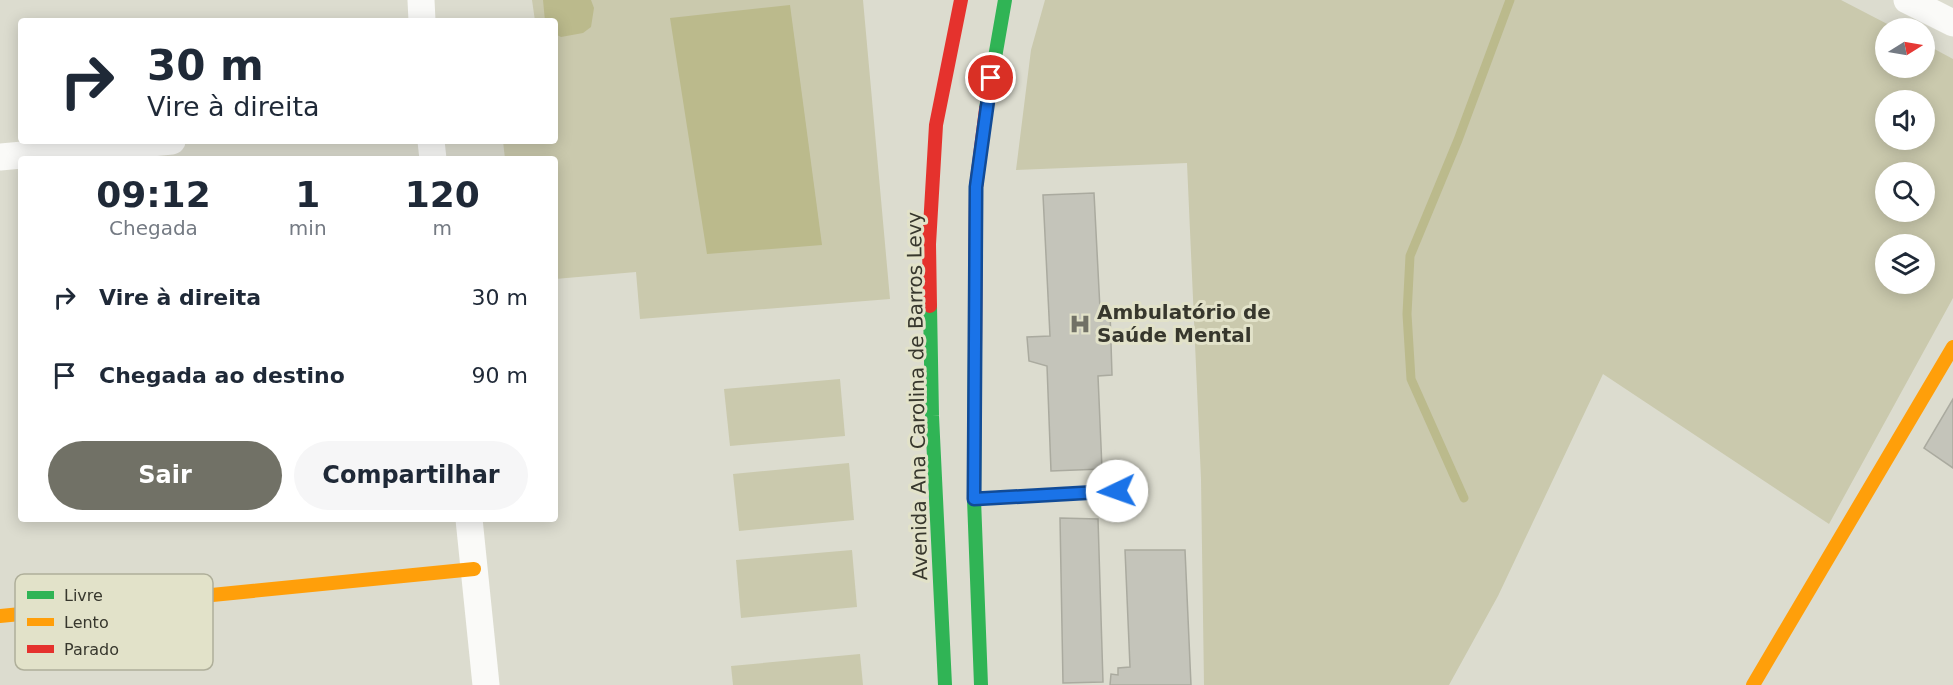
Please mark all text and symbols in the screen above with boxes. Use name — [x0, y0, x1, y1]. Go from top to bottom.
north arrow — [1875, 18, 1935, 78]
map controls — [1875, 18, 1935, 294]
text: 30 m — [147, 41, 264, 90]
icon: right — [48, 42, 126, 120]
pin — [965, 52, 1016, 103]
icon: arrive — [974, 61, 1007, 94]
button: sound — [1875, 90, 1935, 150]
text: Vire à direita — [147, 91, 320, 122]
button: search — [1875, 162, 1935, 222]
text: 09:12 — [96, 174, 211, 215]
text: 1 — [295, 174, 320, 215]
text: 120 — [405, 174, 480, 215]
street label: Avenida Ana Carolina de Barros Levy — [902, 211, 932, 580]
text: Chegada — [109, 216, 198, 240]
text: min — [289, 216, 327, 240]
text: m — [433, 216, 452, 240]
button: layers — [1875, 234, 1935, 294]
icon: right — [48, 281, 81, 314]
text: Vire à direita — [99, 285, 261, 310]
text: 30 m — [472, 285, 528, 310]
place label: Ambulatório de Saúde Mental — [1097, 300, 1271, 347]
hospital icon: Ambulatório de Saúde Mental — [1068, 312, 1092, 336]
icon: arrive — [48, 359, 81, 392]
text: Chegada ao destino — [99, 363, 345, 388]
text: 90 m — [472, 363, 528, 388]
button: Sair — [48, 441, 282, 510]
button: Compartilhar — [294, 441, 528, 510]
position arrow — [1085, 459, 1149, 523]
legend — [15, 574, 213, 670]
text: Livre — [64, 586, 103, 605]
text: Lento — [64, 613, 109, 632]
text: Parado — [64, 640, 119, 659]

